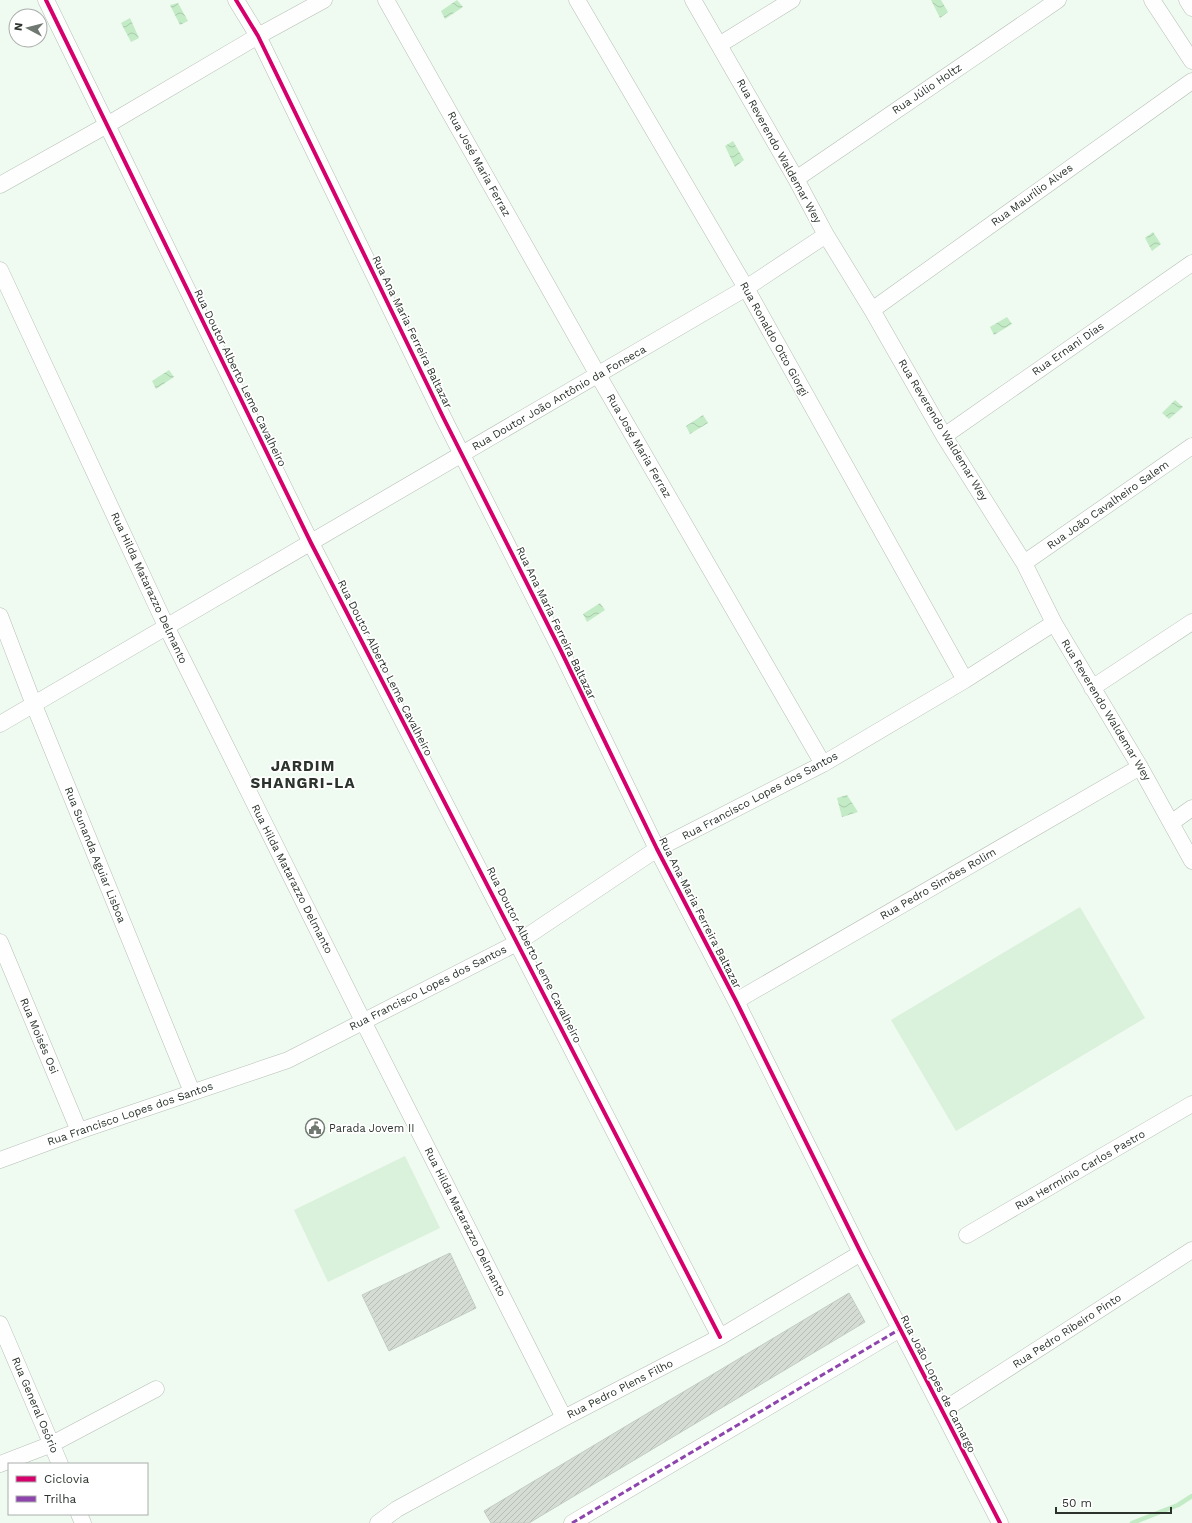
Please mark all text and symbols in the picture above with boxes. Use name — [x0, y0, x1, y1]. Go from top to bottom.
north arrow — [8, 8, 48, 48]
text: N — [12, 22, 26, 32]
street label: Rua Júlio Holtz — [890, 61, 964, 117]
street label: Rua Reverendo Waldemar Wey — [734, 77, 824, 226]
street label: Rua José Maria Ferraz — [445, 109, 513, 219]
street label: Rua Maurílio Alves — [989, 161, 1076, 229]
street label: Rua Ana Maria Ferreira Baltazar — [369, 254, 455, 411]
street label: Rua Ronaldo Otto Giorgi — [737, 280, 811, 398]
street label: Rua Doutor Alberto Leme Cavalheiro — [191, 287, 289, 469]
street label: Rua Ernani Dias — [1030, 319, 1107, 379]
street label: Rua Doutor João Antônio da Fonseca — [470, 343, 648, 453]
street label: Rua Reverendo Waldemar Wey — [895, 357, 991, 503]
street label: Rua José Maria Ferraz — [604, 392, 674, 501]
street label: Rua João Cavalheiro Salem — [1045, 458, 1171, 552]
street label: Rua Hilda Matarazzo Delmanto — [108, 510, 190, 666]
street label: Rua Ana Maria Ferreira Baltazar — [513, 545, 599, 702]
street label: Rua Doutor Alberto Leme Cavalheiro — [335, 578, 435, 758]
street label: Rua Reverendo Waldemar Wey — [1058, 637, 1154, 783]
street label: Rua Francisco Lopes dos Santos — [680, 749, 840, 843]
district label: JARDIM SHANGRI-LA — [250, 757, 356, 792]
street label: Rua Sunanda Aguiar Lisboa — [62, 785, 128, 925]
street label: Rua Hilda Matarazzo Delmanto — [249, 802, 335, 956]
street label: Rua Ana Maria Ferreira Baltazar — [656, 835, 744, 991]
street label: Rua Pedro Simões Rolim — [878, 845, 998, 923]
street label: Rua Doutor Alberto Leme Cavalheiro — [484, 865, 584, 1045]
street label: Rua Francisco Lopes dos Santos — [347, 943, 509, 1033]
street label: Rua Moisés Osi — [17, 996, 61, 1076]
street label: Rua Francisco Lopes dos Santos — [45, 1079, 215, 1149]
public building icon: Parada Jovem II — [304, 1117, 326, 1139]
place label: Parada Jovem II — [329, 1122, 414, 1135]
street label: Rua Hermínio Carlos Pastro — [1013, 1127, 1147, 1213]
street label: Rua Hilda Matarazzo Delmanto — [422, 1145, 508, 1299]
street label: Rua Pedro Ribeiro Pinto — [1010, 1291, 1124, 1371]
street label: Rua João Lopes de Camargo — [898, 1313, 978, 1455]
street label: Rua General Osório — [9, 1355, 61, 1455]
street label: Rua Pedro Plens Filho — [565, 1357, 675, 1421]
legend — [8, 1463, 148, 1515]
text: Ciclovia — [44, 1472, 89, 1486]
scale bar — [1056, 1489, 1171, 1515]
text: Trilha — [44, 1492, 77, 1506]
text: 50 m — [1062, 1496, 1092, 1510]

